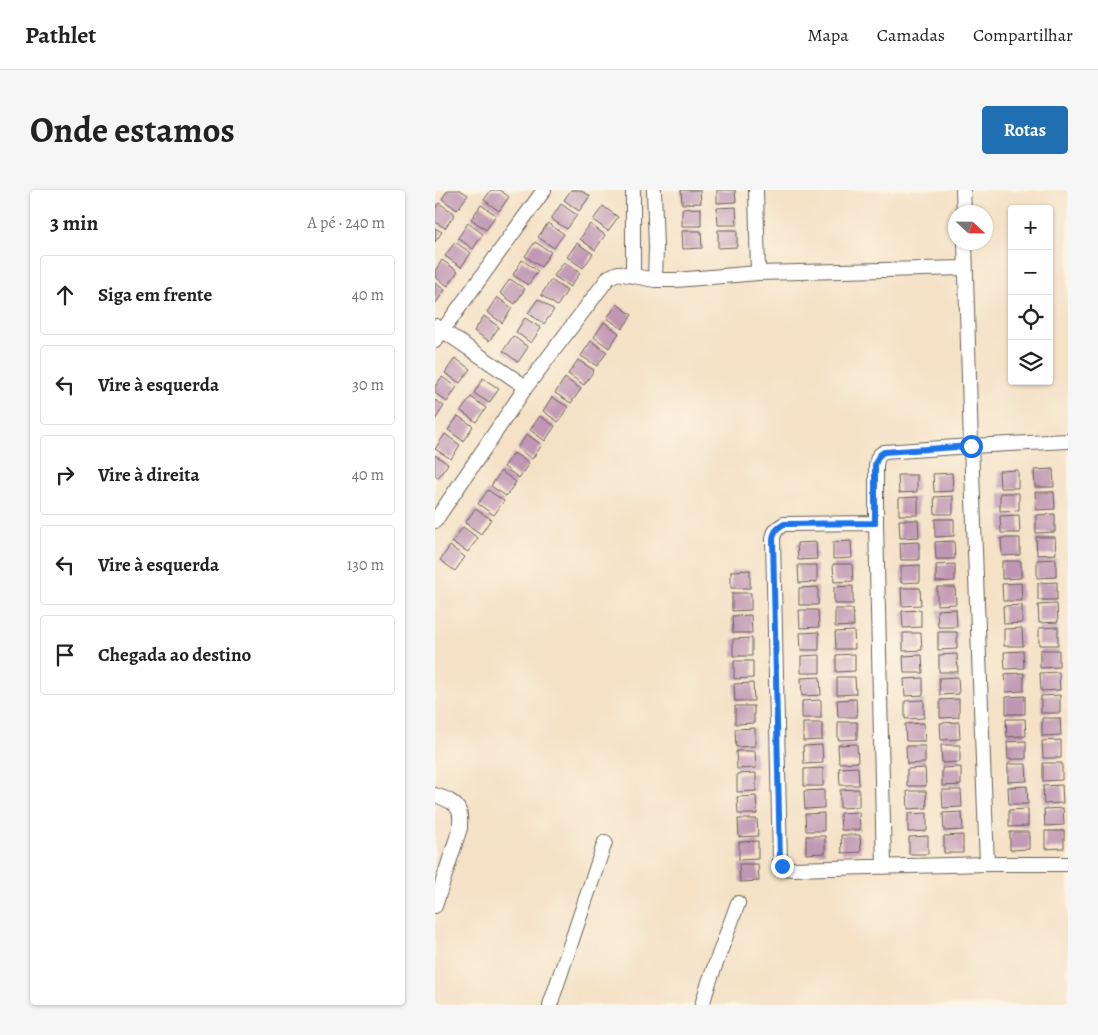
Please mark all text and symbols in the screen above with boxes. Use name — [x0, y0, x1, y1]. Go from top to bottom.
text: Pathlet — [25, 19, 96, 51]
text: Mapa — [807, 23, 849, 47]
text: Camadas — [877, 23, 945, 47]
text: Compartilhar — [973, 23, 1073, 47]
text: Onde estamos — [30, 106, 235, 154]
button: Rotas — [982, 106, 1068, 154]
north arrow — [948, 205, 993, 250]
map controls — [1008, 205, 1053, 385]
button: + — [1008, 205, 1053, 250]
text: 3 min — [50, 209, 98, 237]
text: A pé · 240 m — [308, 212, 385, 234]
button: − — [1008, 250, 1053, 295]
icon: ahead — [51, 281, 79, 309]
text: Siga em frente — [98, 282, 212, 308]
text: 40 m — [352, 284, 384, 306]
button: locate — [1008, 295, 1053, 340]
button: layers — [1008, 340, 1053, 385]
icon: left — [51, 371, 79, 399]
text: Vire à esquerda — [98, 372, 219, 398]
text: 30 m — [352, 374, 384, 396]
route start — [960, 435, 983, 458]
icon: right — [51, 461, 79, 489]
text: Vire à direita — [98, 462, 200, 488]
text: 40 m — [352, 464, 384, 486]
icon: left — [51, 551, 79, 579]
text: Vire à esquerda — [98, 552, 219, 578]
text: 130 m — [347, 554, 384, 576]
icon: arrive — [51, 641, 79, 669]
text: Chegada ao destino — [98, 642, 251, 668]
route end — [771, 855, 794, 878]

